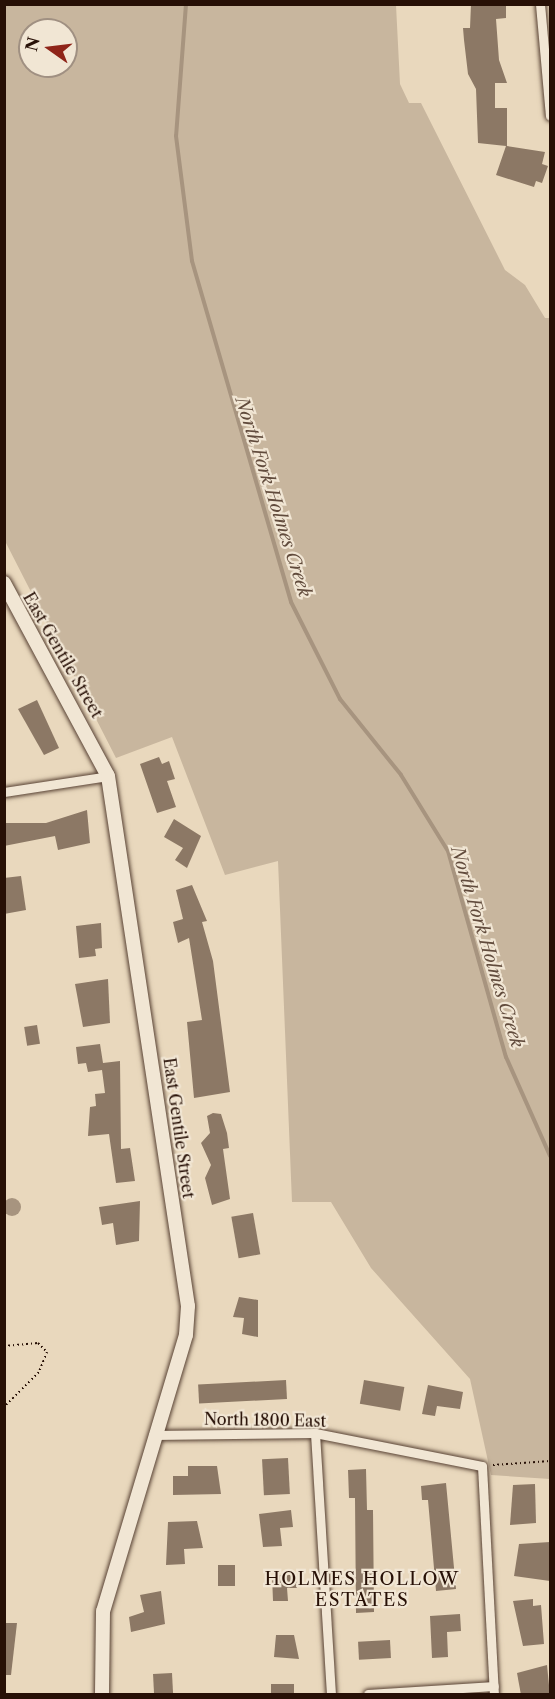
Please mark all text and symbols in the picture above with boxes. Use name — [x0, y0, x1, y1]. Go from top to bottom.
north arrow — [18, 18, 78, 78]
text: N — [21, 35, 44, 53]
water label: North Fork Holmes Creek — [230, 394, 316, 600]
street label: East Gentile Street — [19, 589, 107, 721]
water label: North Fork Holmes Creek — [446, 844, 528, 1050]
street label: East Gentile Street — [160, 1056, 198, 1200]
street label: North 1800 East — [204, 1409, 326, 1431]
district label: HOLMES HOLLOW ESTATES — [264, 1569, 460, 1612]

